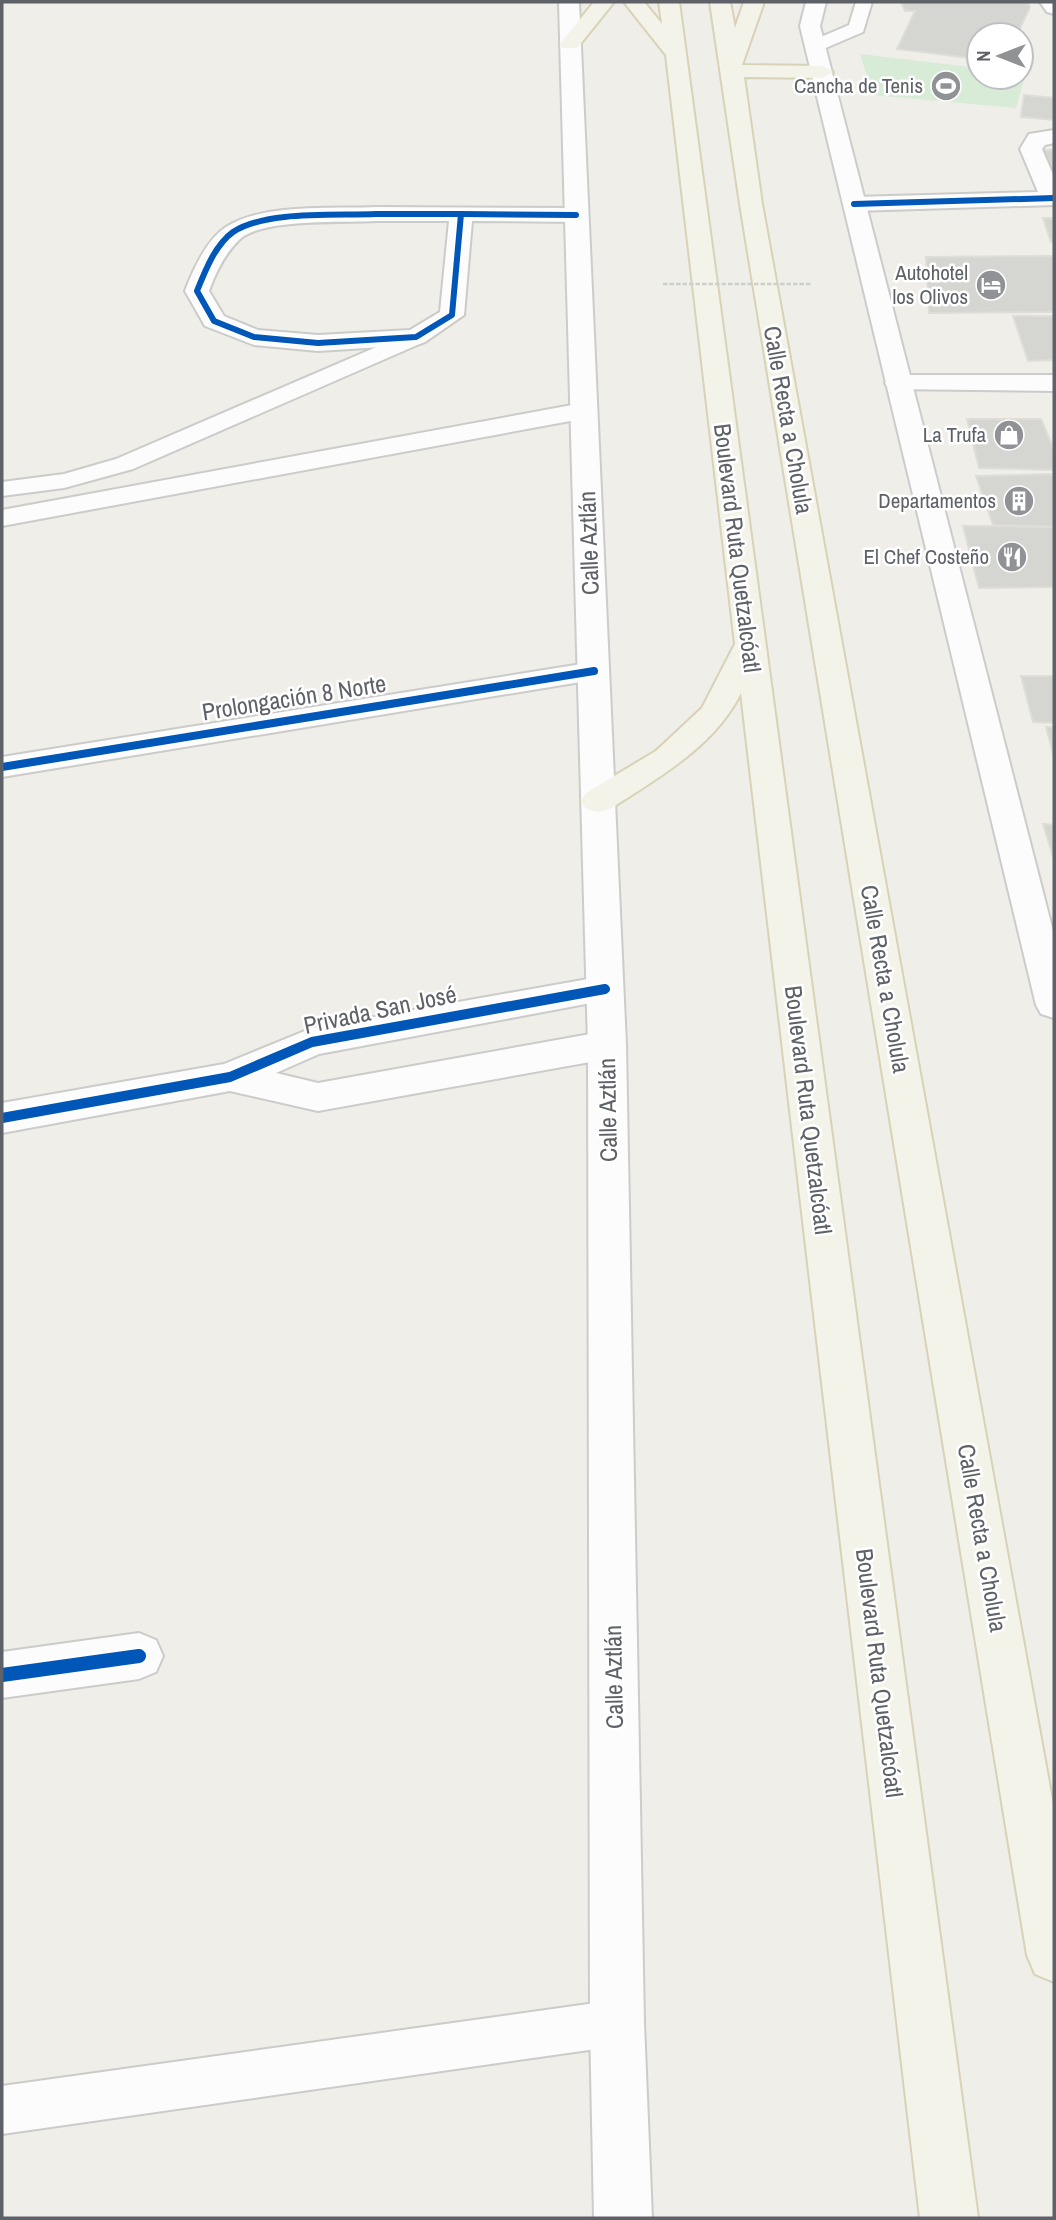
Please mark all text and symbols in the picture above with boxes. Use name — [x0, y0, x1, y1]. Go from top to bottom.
north arrow — [965, 21, 1035, 91]
text: N — [970, 50, 996, 62]
sports icon: Cancha de Tenis — [929, 69, 963, 103]
place label: Cancha de Tenis — [794, 71, 923, 100]
place label: Autohotel los Olivos — [892, 258, 968, 311]
hotel icon: Autohotel los Olivos — [974, 268, 1008, 302]
street label: Calle Recta a Cholula — [757, 323, 821, 516]
shop icon: La Trufa — [992, 418, 1026, 452]
place label: La Trufa — [923, 420, 986, 449]
street label: Boulevard Ruta Quetzalcóatl — [707, 422, 769, 674]
building icon: Departamentos — [1002, 484, 1036, 518]
place label: Departamentos — [878, 486, 996, 515]
street label: Calle Aztlán — [570, 491, 606, 596]
restaurant icon: El Chef Costeño — [995, 540, 1029, 574]
place label: El Chef Costeño — [864, 542, 989, 571]
street label: Prolongación 8 Norte — [199, 667, 388, 727]
street label: Calle Recta a Cholula — [854, 882, 918, 1075]
street label: Privada San José — [300, 977, 459, 1041]
street label: Boulevard Ruta Quetzalcóatl — [778, 984, 840, 1236]
street label: Calle Aztlán — [590, 1058, 624, 1162]
street label: Calle Recta a Cholula — [951, 1441, 1015, 1634]
street label: Boulevard Ruta Quetzalcóatl — [849, 1547, 911, 1799]
street label: Calle Aztlán — [596, 1625, 630, 1729]

